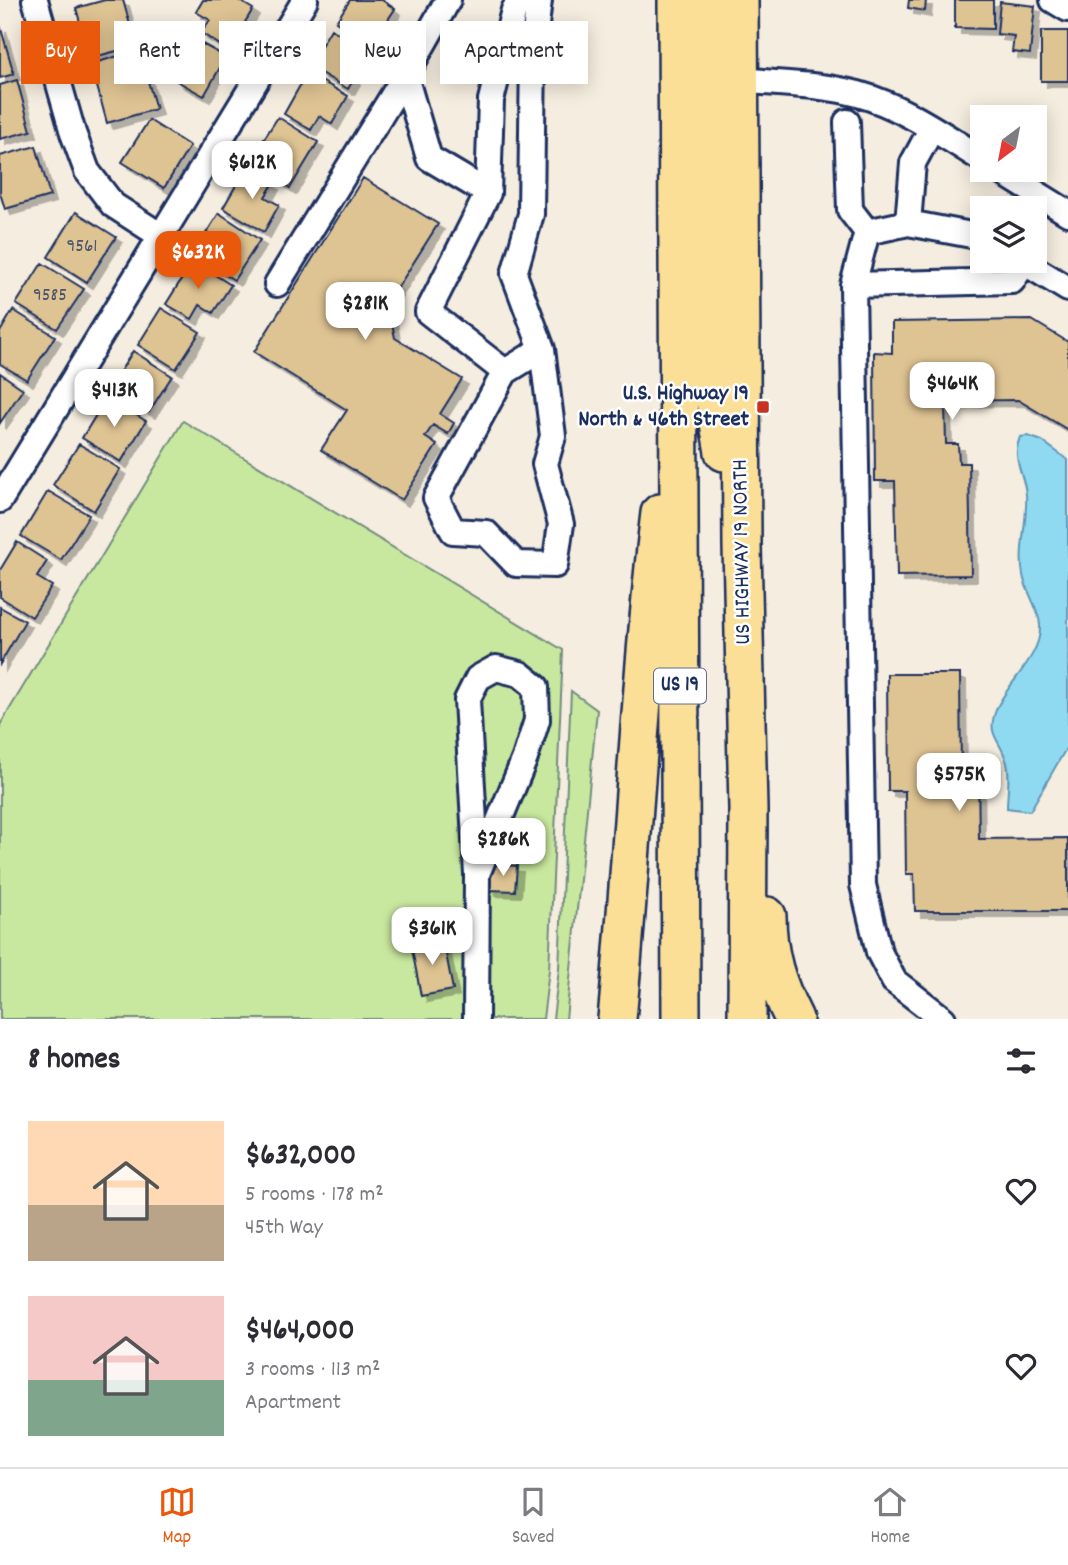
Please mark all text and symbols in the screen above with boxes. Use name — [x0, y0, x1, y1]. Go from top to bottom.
chip: Buy — [21, 21, 100, 84]
chip: Rent — [114, 21, 205, 84]
chip: Filters — [219, 21, 326, 84]
chip: New — [340, 21, 426, 84]
chip: Apartment — [440, 21, 588, 84]
north arrow — [970, 105, 1046, 182]
map controls — [970, 105, 1047, 273]
pin: $612K — [203, 142, 301, 201]
text: $612K — [228, 147, 276, 180]
button: layers — [970, 196, 1047, 273]
pin: $632K — [149, 232, 247, 291]
house number: 9561 — [67, 234, 97, 261]
text: $632K — [171, 237, 225, 270]
pin: $281K — [316, 282, 414, 342]
house number: 9585 — [33, 283, 67, 310]
text: $281K — [342, 288, 388, 321]
pin: $464K — [903, 362, 1001, 422]
text: $464K — [926, 368, 978, 401]
pin: $413K — [65, 370, 163, 429]
text: $413K — [90, 375, 138, 408]
place label: U.S. Highway 19 North & 46th Street — [578, 378, 749, 437]
marker: U.S. Highway 19 North & 46th Street — [755, 399, 771, 415]
street label: US HIGHWAY 19 NORTH — [725, 459, 761, 645]
road number: US 19 — [654, 668, 706, 704]
pin: $575K — [910, 754, 1008, 813]
text: $575K — [933, 759, 985, 792]
pin: $286K — [454, 818, 552, 878]
text: $286K — [477, 824, 529, 857]
pin: $361K — [383, 908, 481, 967]
text: $361K — [408, 913, 456, 946]
text: 8 homes — [28, 1040, 120, 1083]
icon: filters — [1002, 1042, 1040, 1080]
text: $632,000 — [245, 1136, 356, 1179]
icon: home — [84, 1149, 168, 1233]
icon: heart — [1002, 1172, 1040, 1210]
text: 5 rooms · 178 m² — [245, 1179, 384, 1212]
text: 45th Way — [245, 1212, 323, 1245]
text: $464,000 — [245, 1311, 355, 1354]
icon: home — [84, 1324, 168, 1408]
icon: heart — [1002, 1347, 1040, 1385]
text: 3 rooms · 113 m² — [245, 1354, 381, 1387]
text: Apartment — [245, 1387, 341, 1420]
tab: Map — [158, 1483, 196, 1552]
tab: Saved — [512, 1483, 554, 1552]
tab: Home — [870, 1483, 910, 1552]

